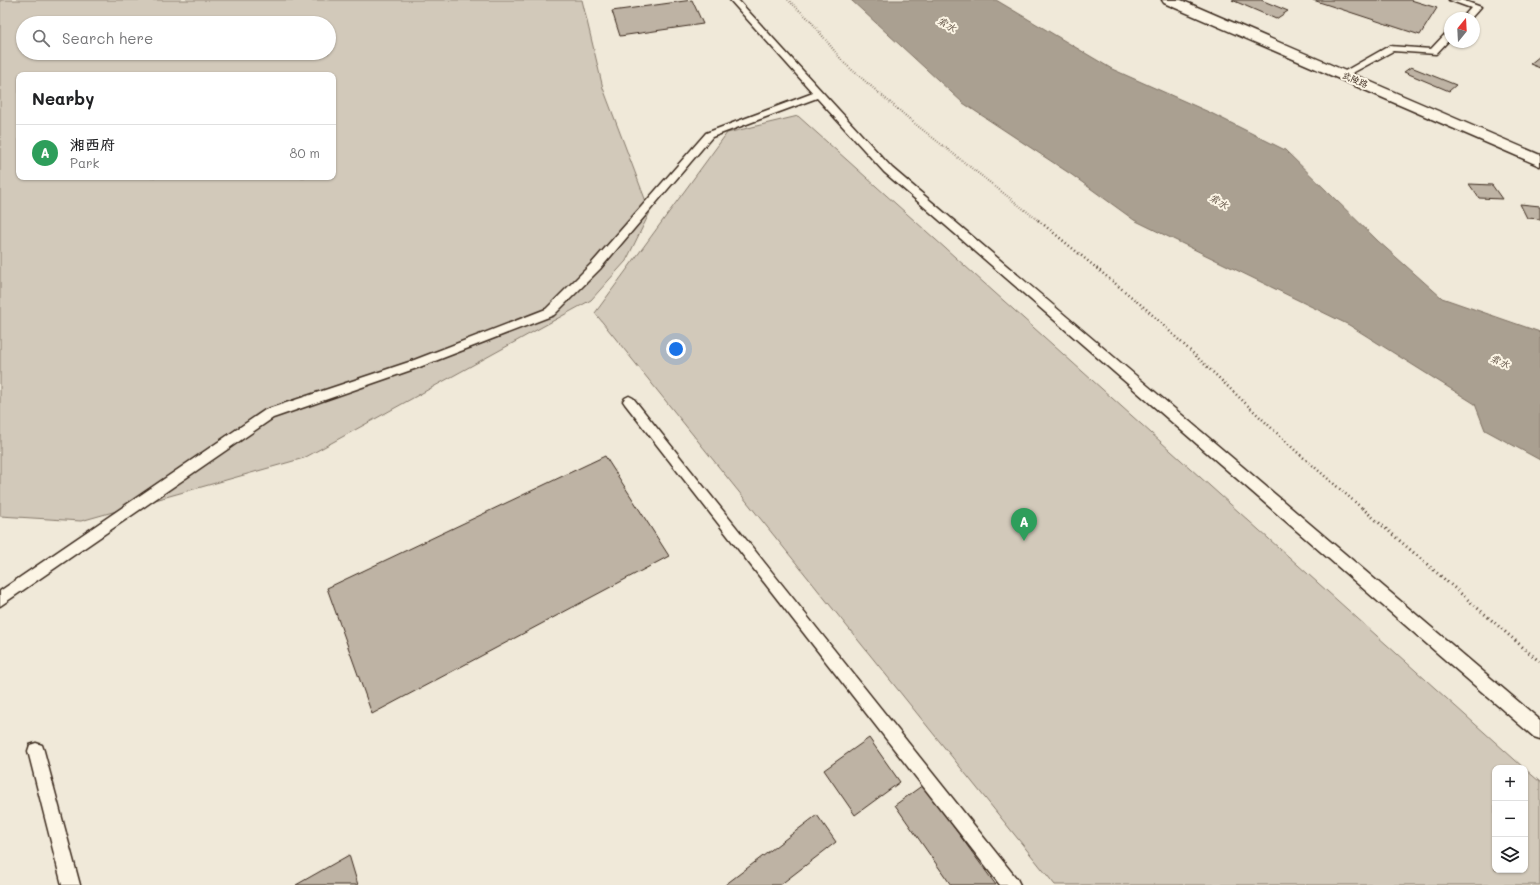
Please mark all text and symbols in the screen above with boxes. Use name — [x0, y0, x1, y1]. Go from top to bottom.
north arrow — [1444, 12, 1480, 48]
water label: 索水 — [935, 13, 960, 36]
search box — [16, 16, 336, 60]
icon: search — [30, 27, 52, 49]
text: Search here — [62, 28, 153, 48]
street label: 武陵路 — [1341, 69, 1370, 90]
text: Nearby — [32, 87, 94, 109]
text: 湘西府 — [70, 134, 115, 154]
text: A — [40, 144, 50, 161]
text: 80 m — [290, 144, 320, 161]
text: Park — [70, 154, 99, 171]
water label: 索水 — [1207, 190, 1232, 213]
your location — [666, 339, 686, 359]
water label: 索水 — [1488, 350, 1513, 372]
pin: A — [1011, 508, 1037, 541]
map controls — [1492, 765, 1528, 873]
button: + — [1492, 765, 1528, 801]
button: − — [1492, 801, 1528, 837]
button: layers — [1492, 837, 1528, 873]

